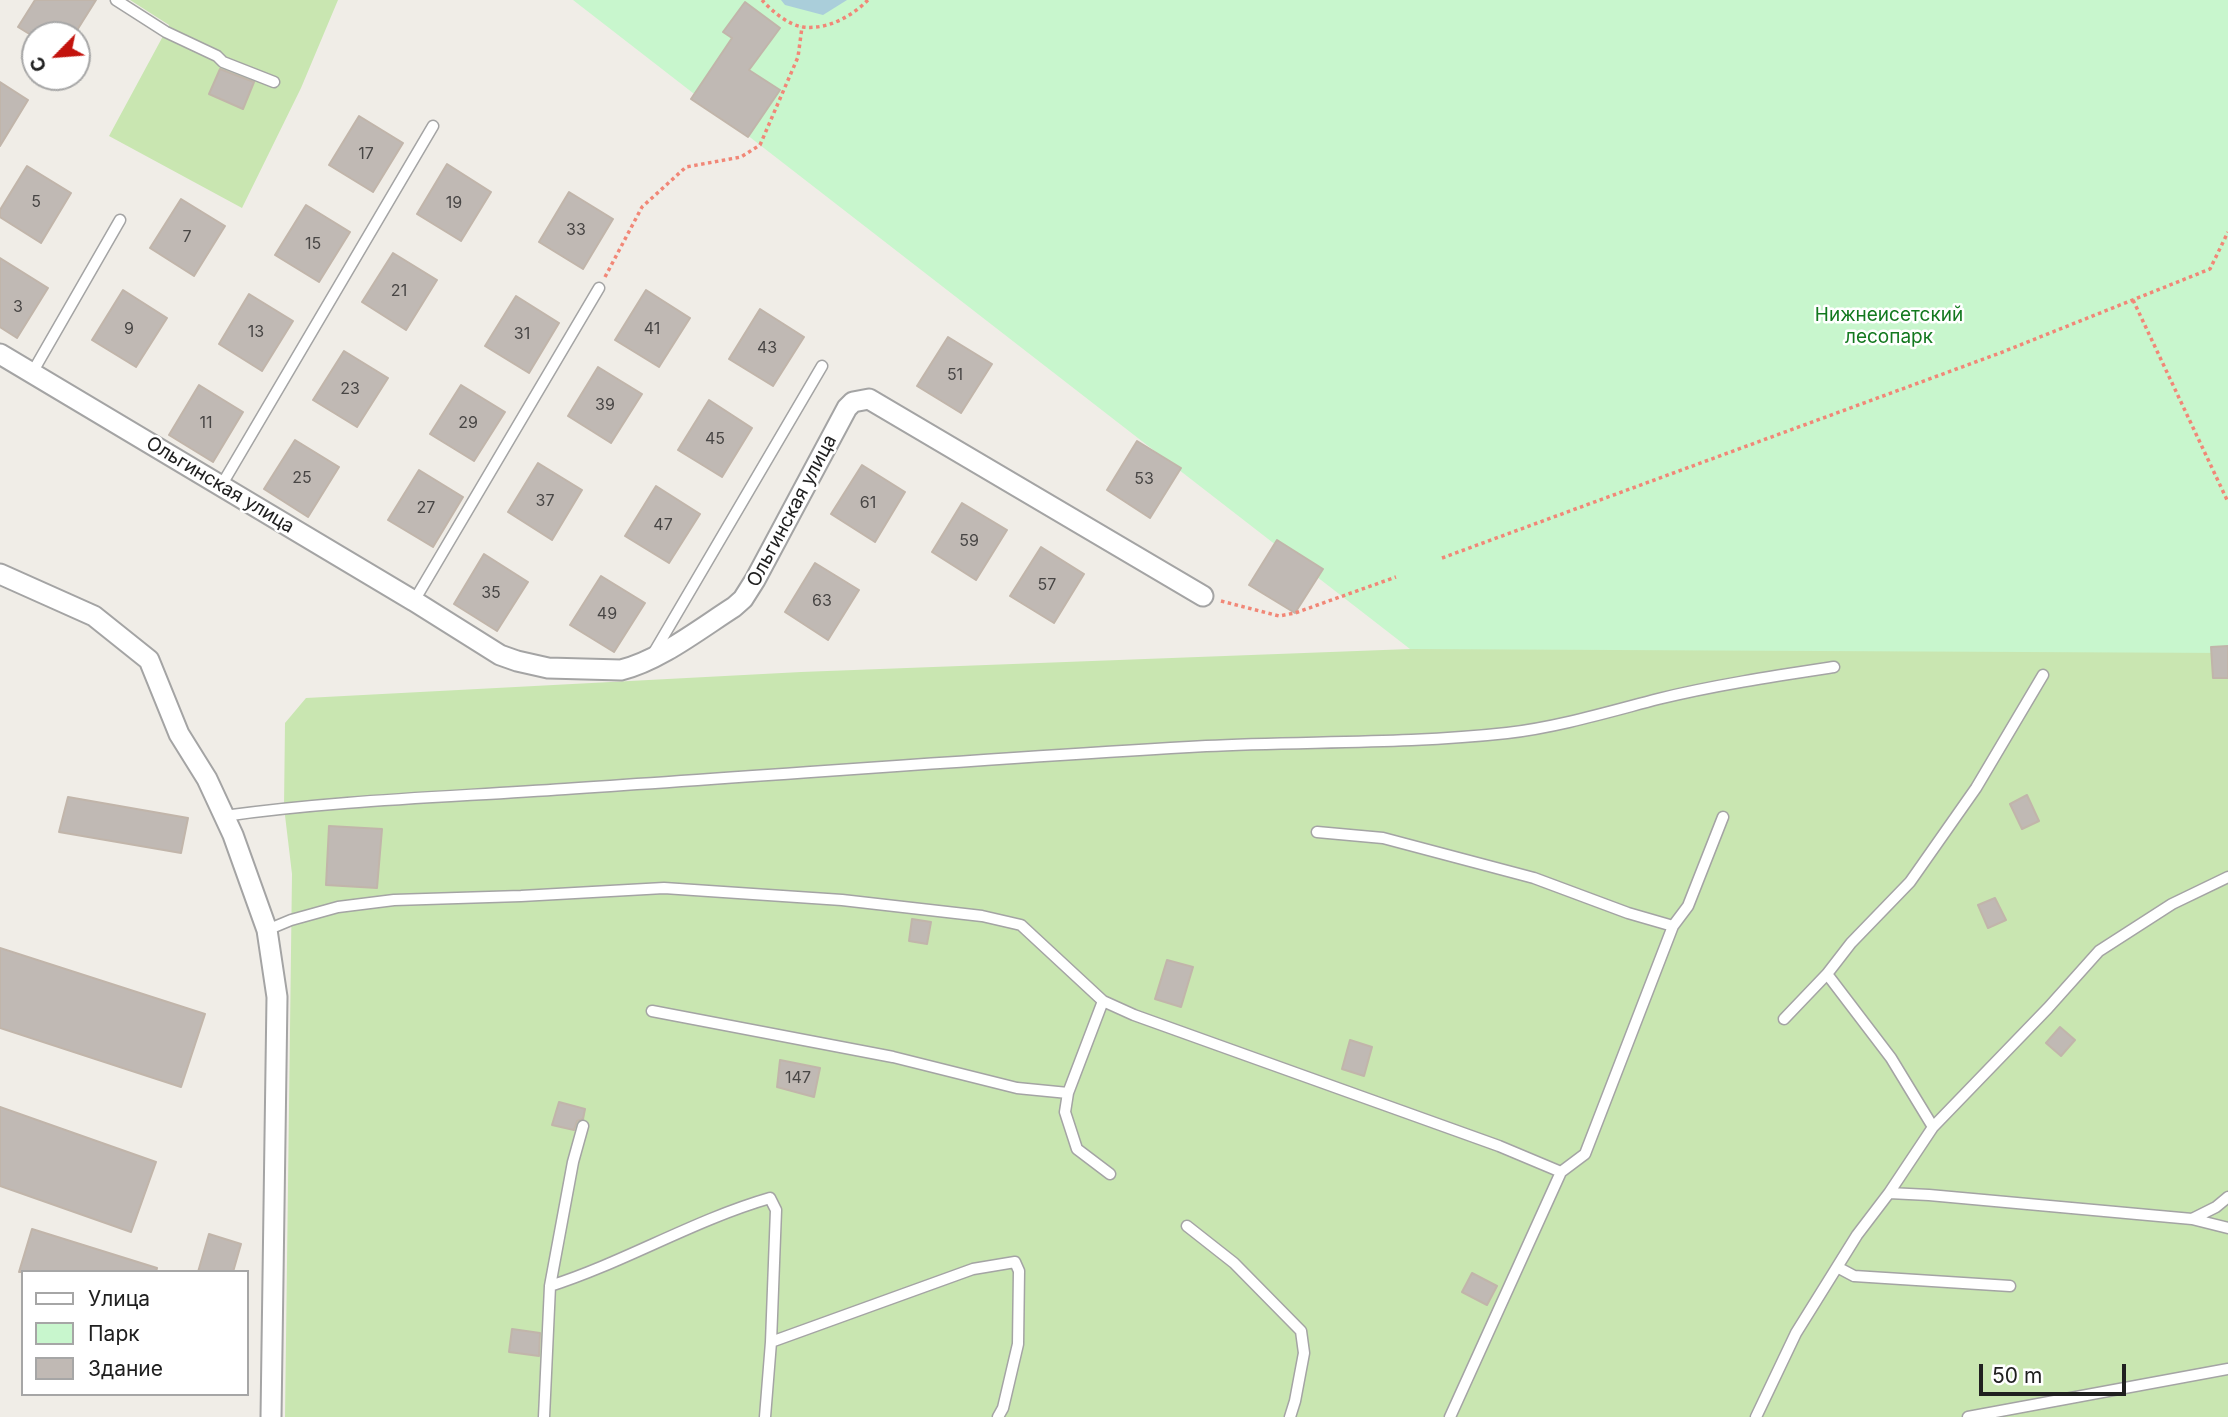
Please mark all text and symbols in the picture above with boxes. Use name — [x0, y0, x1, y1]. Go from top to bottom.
north arrow — [21, 21, 91, 91]
text: С — [25, 53, 52, 75]
house number: 17 — [358, 144, 374, 164]
house number: 5 — [31, 192, 41, 212]
house number: 19 — [446, 193, 462, 213]
house number: 33 — [566, 220, 586, 240]
house number: 7 — [182, 227, 192, 247]
house number: 15 — [305, 234, 321, 254]
house number: 21 — [391, 281, 407, 301]
house number: 3 — [13, 297, 23, 317]
park label: Нижнеисетский лесопарк — [1815, 304, 1963, 348]
house number: 9 — [124, 319, 134, 339]
house number: 41 — [644, 319, 660, 339]
house number: 13 — [248, 322, 264, 342]
house number: 31 — [514, 324, 530, 344]
house number: 43 — [757, 338, 777, 358]
house number: 51 — [947, 365, 963, 385]
house number: 23 — [340, 379, 360, 399]
house number: 39 — [595, 395, 615, 415]
house number: 11 — [199, 413, 213, 433]
house number: 29 — [458, 413, 478, 433]
house number: 45 — [705, 429, 725, 449]
street label: Ольгинская улица — [742, 431, 842, 591]
street label: Ольгинская улица — [142, 432, 298, 538]
house number: 25 — [292, 468, 312, 488]
house number: 53 — [1134, 469, 1154, 489]
house number: 37 — [536, 491, 554, 511]
house number: 61 — [860, 493, 876, 513]
house number: 27 — [417, 498, 435, 518]
house number: 47 — [653, 515, 673, 535]
house number: 59 — [959, 531, 979, 551]
house number: 57 — [1038, 575, 1056, 595]
house number: 35 — [481, 583, 501, 603]
house number: 63 — [812, 591, 832, 611]
house number: 49 — [597, 604, 617, 624]
house number: 147 — [785, 1068, 811, 1088]
legend — [21, 1270, 248, 1396]
text: Улица — [88, 1286, 150, 1311]
text: Парк — [88, 1321, 140, 1346]
scale bar — [1983, 1350, 2130, 1394]
text: Здание — [88, 1356, 163, 1381]
text: 50 m — [1992, 1363, 2042, 1388]

